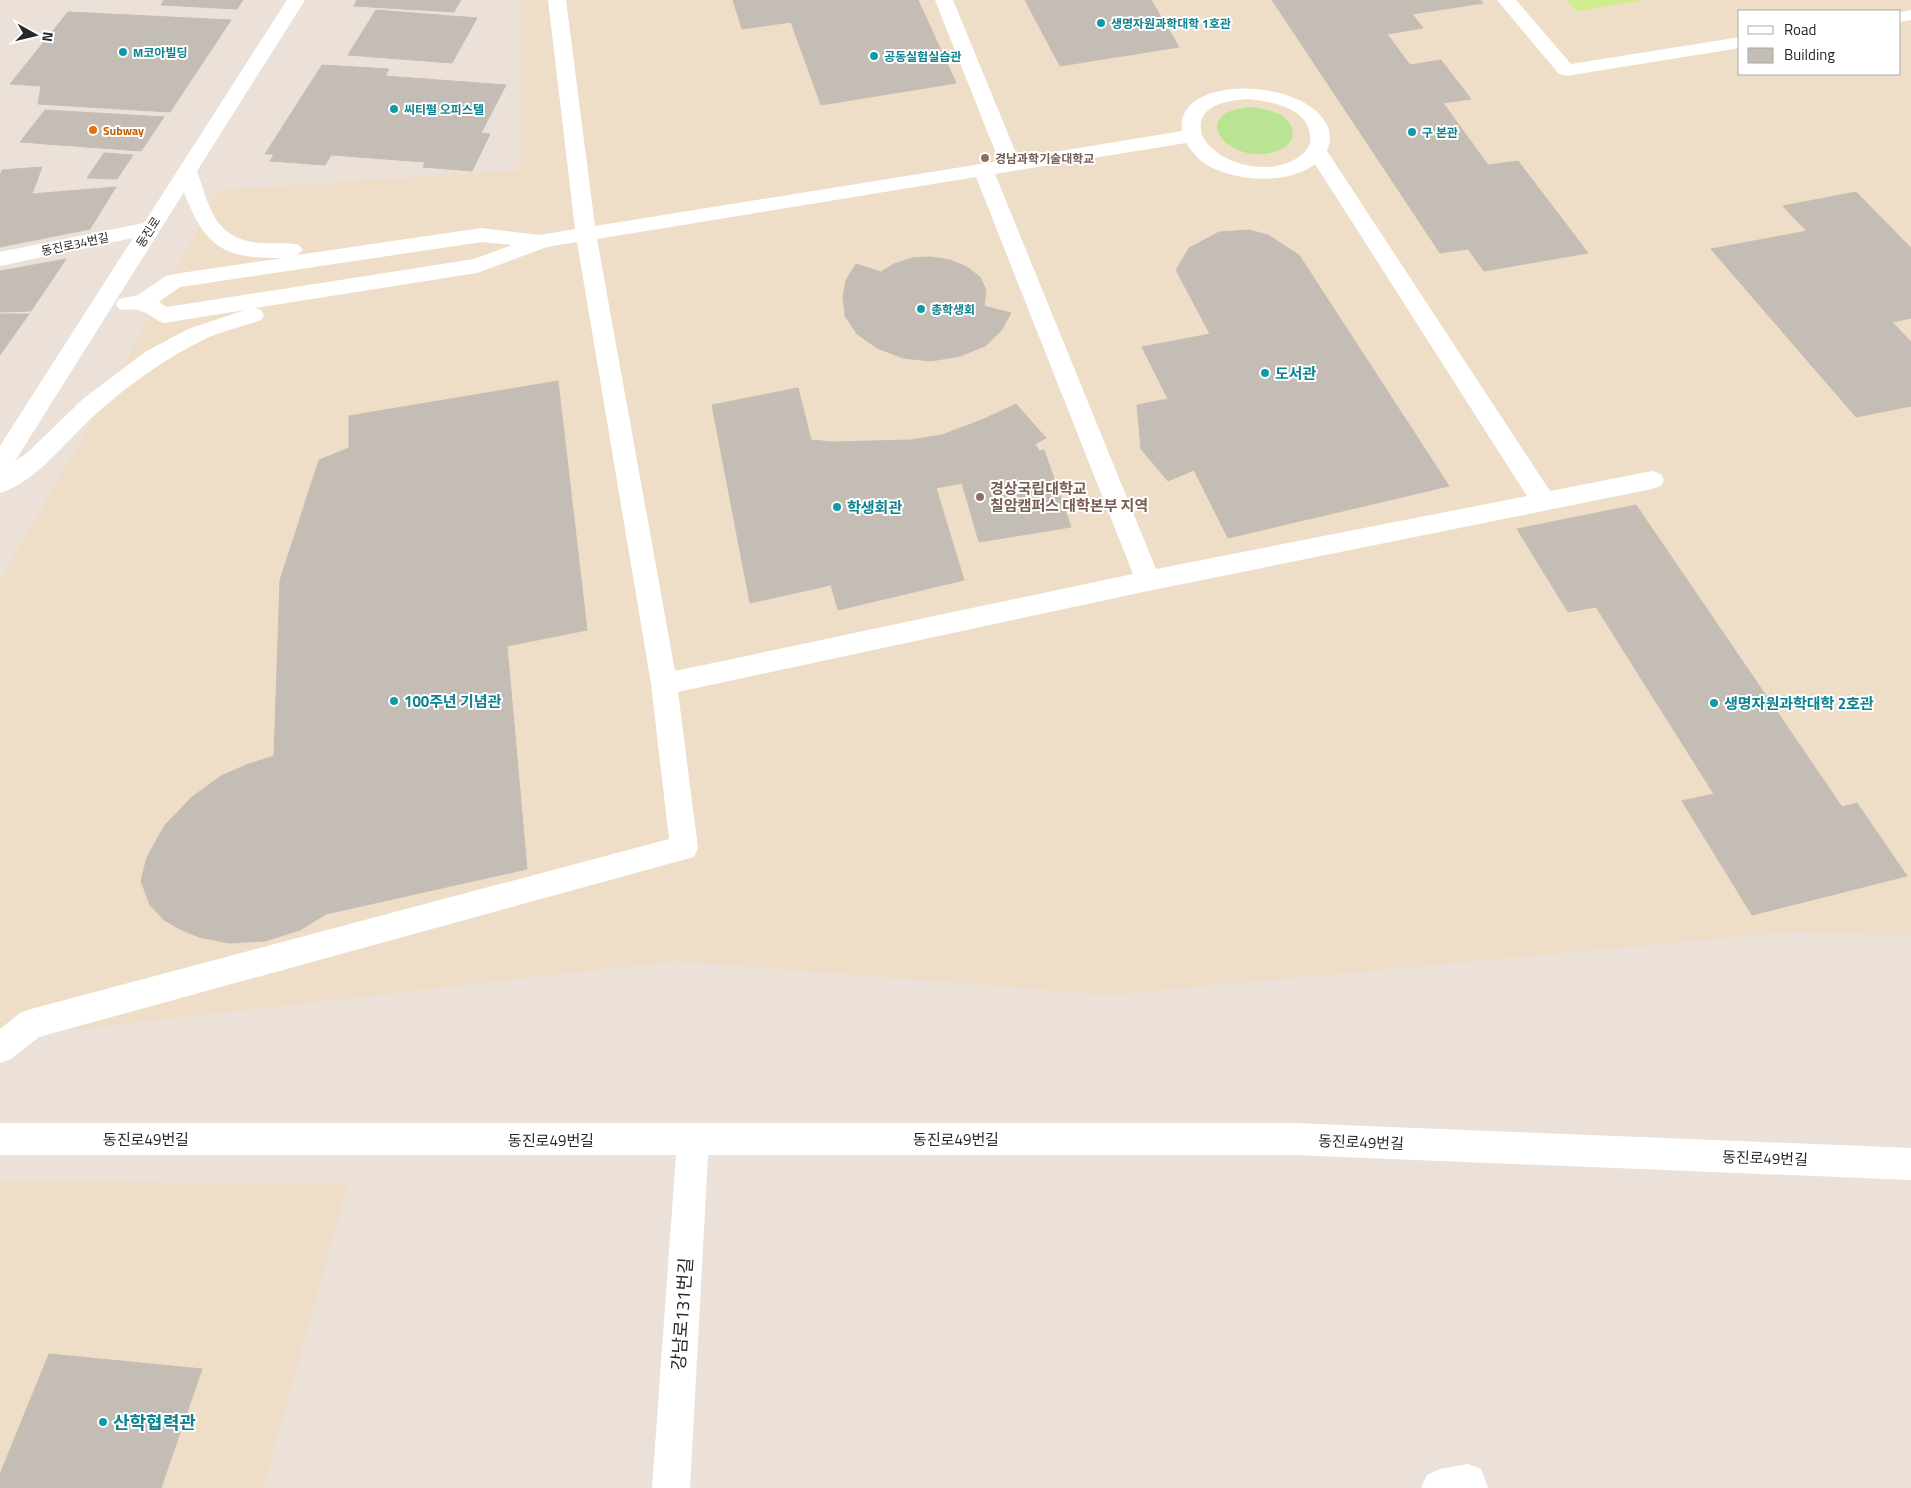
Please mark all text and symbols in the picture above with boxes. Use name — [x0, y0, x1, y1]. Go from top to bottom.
north arrow — [10, 10, 60, 60]
legend — [1738, 10, 1901, 75]
place label: 생명자원과학대학 1호관 — [1111, 14, 1231, 33]
marker: 생명자원과학대학 1호관 — [1095, 17, 1107, 29]
text: Road — [1784, 18, 1816, 41]
text: N — [37, 31, 59, 43]
place label: M코아빌딩 — [133, 43, 187, 62]
text: Building — [1784, 43, 1835, 66]
marker: M코아빌딩 — [117, 46, 129, 58]
place label: 공동실험실습관 — [884, 47, 961, 66]
marker: 공동실험실습관 — [868, 50, 880, 62]
place label: 씨티펄 오피스텔 — [404, 100, 484, 119]
marker: 씨티펄 오피스텔 — [388, 103, 400, 115]
place label: Subway — [103, 121, 144, 140]
place label: 구 본관 — [1422, 123, 1458, 142]
marker: Subway — [87, 124, 99, 136]
marker: 구 본관 — [1406, 126, 1418, 138]
place label: 경남과학기술대학교 — [995, 149, 1094, 168]
marker: 경남과학기술대학교 — [979, 152, 991, 164]
street label: 동진로 — [131, 213, 165, 251]
street label: 동진로34번길 — [39, 228, 111, 260]
place label: 총학생회 — [931, 300, 975, 319]
marker: 총학생회 — [915, 303, 927, 315]
place label: 도서관 — [1275, 362, 1317, 385]
marker: 도서관 — [1259, 367, 1271, 379]
place label: 경상국립대학교 칠암캠퍼스 대학본부 지역 — [990, 477, 1148, 517]
marker: 경상국립대학교 칠암캠퍼스 대학본부 지역 — [974, 491, 986, 503]
place label: 학생회관 — [847, 496, 902, 519]
marker: 학생회관 — [831, 501, 843, 513]
place label: 100주년 기념관 — [404, 690, 502, 713]
place label: 생명자원과학대학 2호관 — [1724, 692, 1874, 715]
marker: 100주년 기념관 — [388, 695, 400, 707]
marker: 생명자원과학대학 2호관 — [1708, 697, 1720, 709]
street label: 동진로49번길 — [103, 1128, 189, 1151]
street label: 동진로49번길 — [913, 1128, 999, 1151]
street label: 동진로49번길 — [508, 1129, 594, 1152]
street label: 동진로49번길 — [1318, 1129, 1404, 1155]
street label: 동진로49번길 — [1722, 1145, 1808, 1171]
street label: 강남로131번길 — [665, 1257, 699, 1371]
place label: 산학협력관 — [113, 1409, 196, 1436]
marker: 산학협력관 — [97, 1416, 109, 1428]

